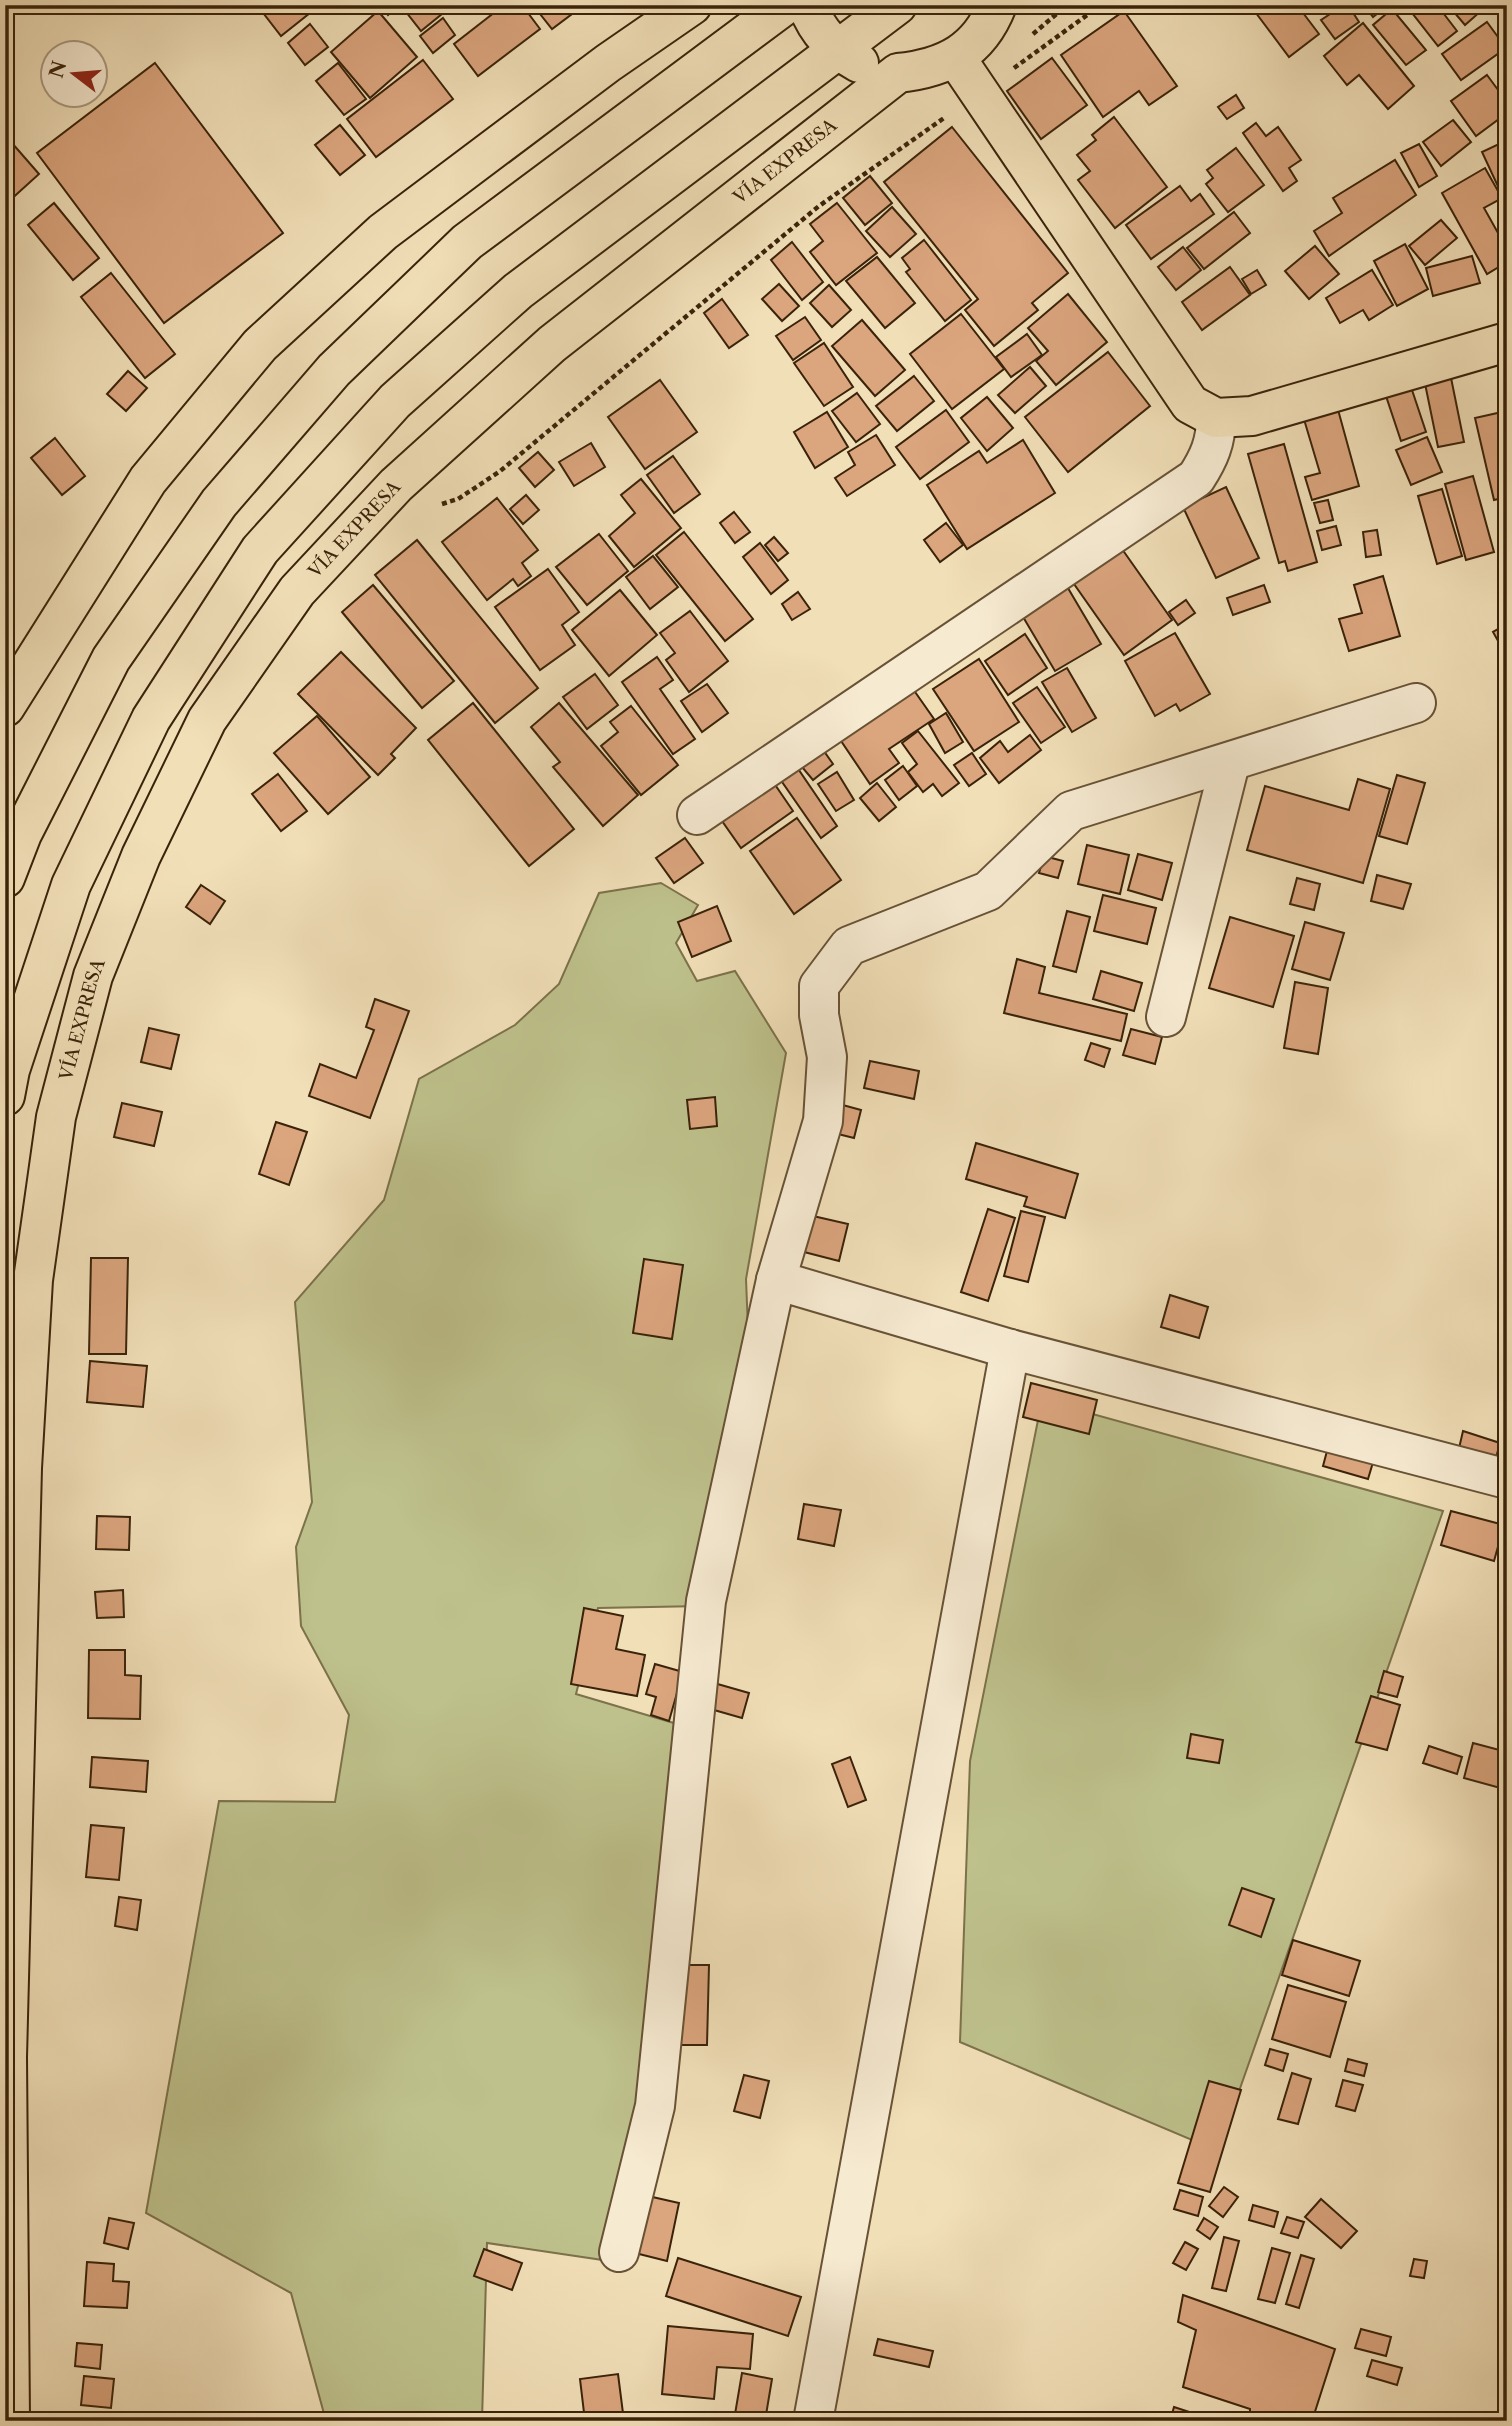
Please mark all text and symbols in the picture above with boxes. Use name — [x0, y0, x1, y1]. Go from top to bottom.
north arrow — [38, 38, 108, 108]
text: N — [45, 58, 71, 81]
street label: VÍA EXPRESA — [728, 114, 842, 209]
street label: VÍA EXPRESA — [303, 476, 406, 583]
street label: VÍA EXPRESA — [55, 955, 110, 1084]

